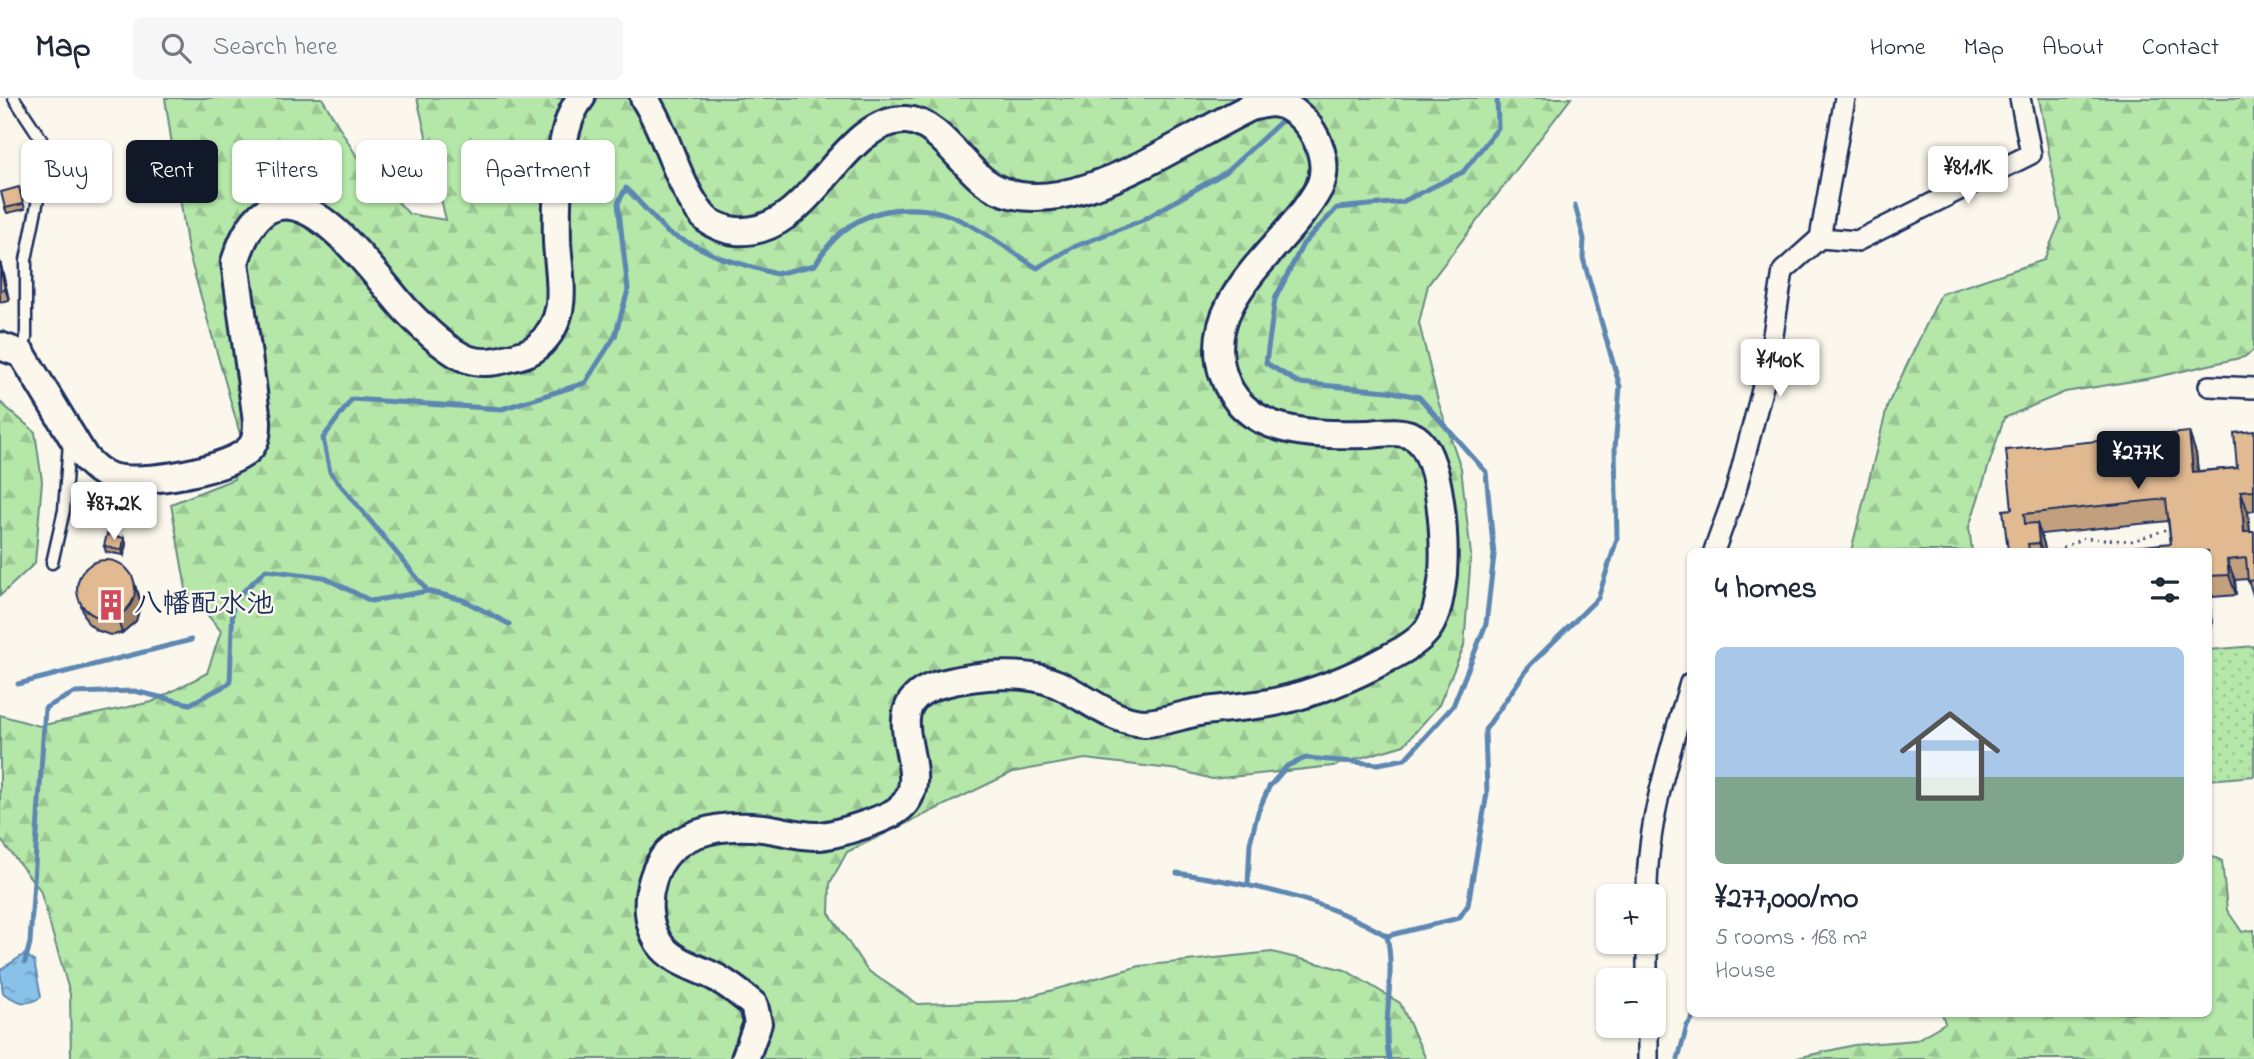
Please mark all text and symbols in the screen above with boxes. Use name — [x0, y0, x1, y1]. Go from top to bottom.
search box — [133, 17, 623, 80]
text: Map — [35, 24, 91, 72]
icon: search — [157, 29, 195, 67]
text: Search here — [213, 29, 337, 67]
text: Home — [1870, 31, 1926, 66]
text: Map — [1964, 31, 2004, 66]
text: About — [2042, 31, 2104, 66]
text: Contact — [2142, 31, 2219, 66]
chip: Buy — [21, 140, 112, 203]
chip: Rent — [126, 140, 218, 203]
chip: Filters — [232, 140, 342, 203]
chip: New — [356, 140, 447, 203]
chip: Apartment — [461, 140, 615, 203]
pin: ¥81.1K — [1911, 146, 2025, 206]
text: ¥81.1K — [1944, 152, 1992, 185]
pin: ¥140K — [1731, 340, 1829, 399]
text: ¥140K — [1757, 345, 1803, 378]
pin: ¥277K — [2089, 432, 2187, 491]
text: ¥277K — [2113, 437, 2163, 470]
pin: ¥87.2K — [57, 482, 171, 542]
text: ¥87.2K — [87, 488, 141, 521]
text: 4 homes — [1715, 568, 1817, 612]
icon: filters — [2146, 571, 2184, 609]
place label: 八幡配水池 — [134, 585, 274, 626]
building icon: 八幡配水池 — [94, 588, 128, 622]
icon: home — [1887, 693, 2013, 819]
text: ¥277,000/mo — [1715, 878, 1859, 922]
map controls — [1596, 884, 1666, 1038]
button: + — [1596, 884, 1666, 954]
text: 5 rooms · 168 m² — [1715, 922, 1867, 955]
text: House — [1715, 955, 1775, 988]
button: − — [1596, 968, 1666, 1038]

